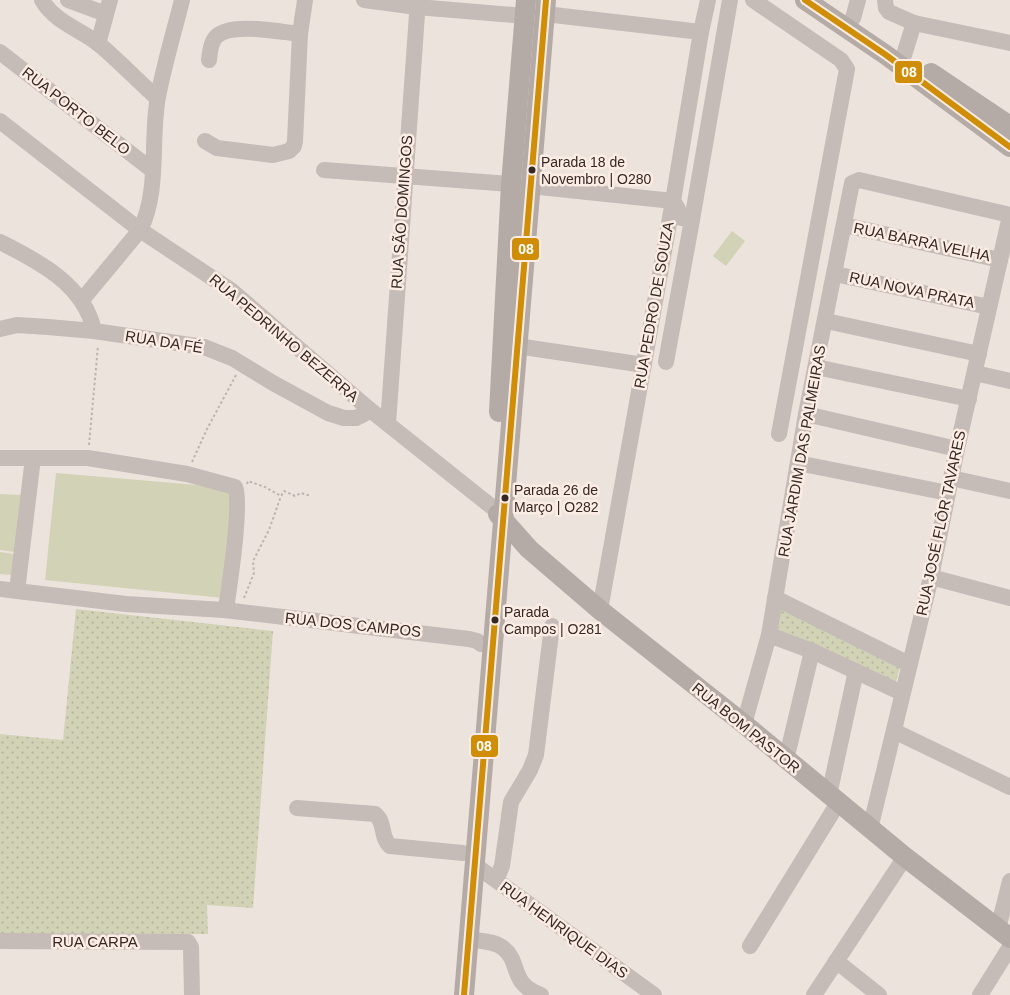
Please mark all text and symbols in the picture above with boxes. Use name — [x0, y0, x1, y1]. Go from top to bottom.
line badge: 08 — [894, 60, 923, 84]
street label: RUA PORTO BELO — [19, 63, 134, 158]
text: 08 — [901, 64, 917, 80]
street label: RUA SÃO DOMINGOS — [388, 134, 415, 289]
place label: Parada 18 de Novembro | O280 — [541, 154, 651, 187]
marker: Parada 18 de Novembro | O280 — [527, 165, 537, 175]
street label: RUA BARRA VELHA — [852, 219, 992, 264]
street label: RUA PEDRO DE SOUZA — [630, 220, 677, 390]
line badge: 08 — [511, 237, 540, 261]
text: 08 — [518, 241, 534, 257]
street label: RUA NOVA PRATA — [848, 268, 976, 311]
street label: RUA PEDRINHO BEZERRA — [206, 270, 362, 405]
street label: RUA DA FÉ — [124, 327, 204, 356]
street label: RUA JARDIM DAS PALMEIRAS — [774, 344, 829, 558]
street label: RUA JOSÉ FLÔR TAVARES — [913, 429, 968, 617]
place label: Parada 26 de Março | O282 — [514, 482, 599, 515]
marker: Parada 26 de Março | O282 — [500, 493, 510, 503]
place label: Parada Campos | O281 — [504, 604, 602, 637]
street label: RUA DOS CAMPOS — [284, 609, 422, 640]
marker: Parada Campos | O281 — [490, 615, 500, 625]
street label: RUA BOM PASTOR — [689, 679, 804, 776]
line badge: 08 — [470, 734, 499, 758]
text: 08 — [476, 738, 492, 754]
street label: RUA HENRIQUE DIAS — [497, 878, 631, 982]
street label: RUA CARPA — [52, 933, 138, 950]

